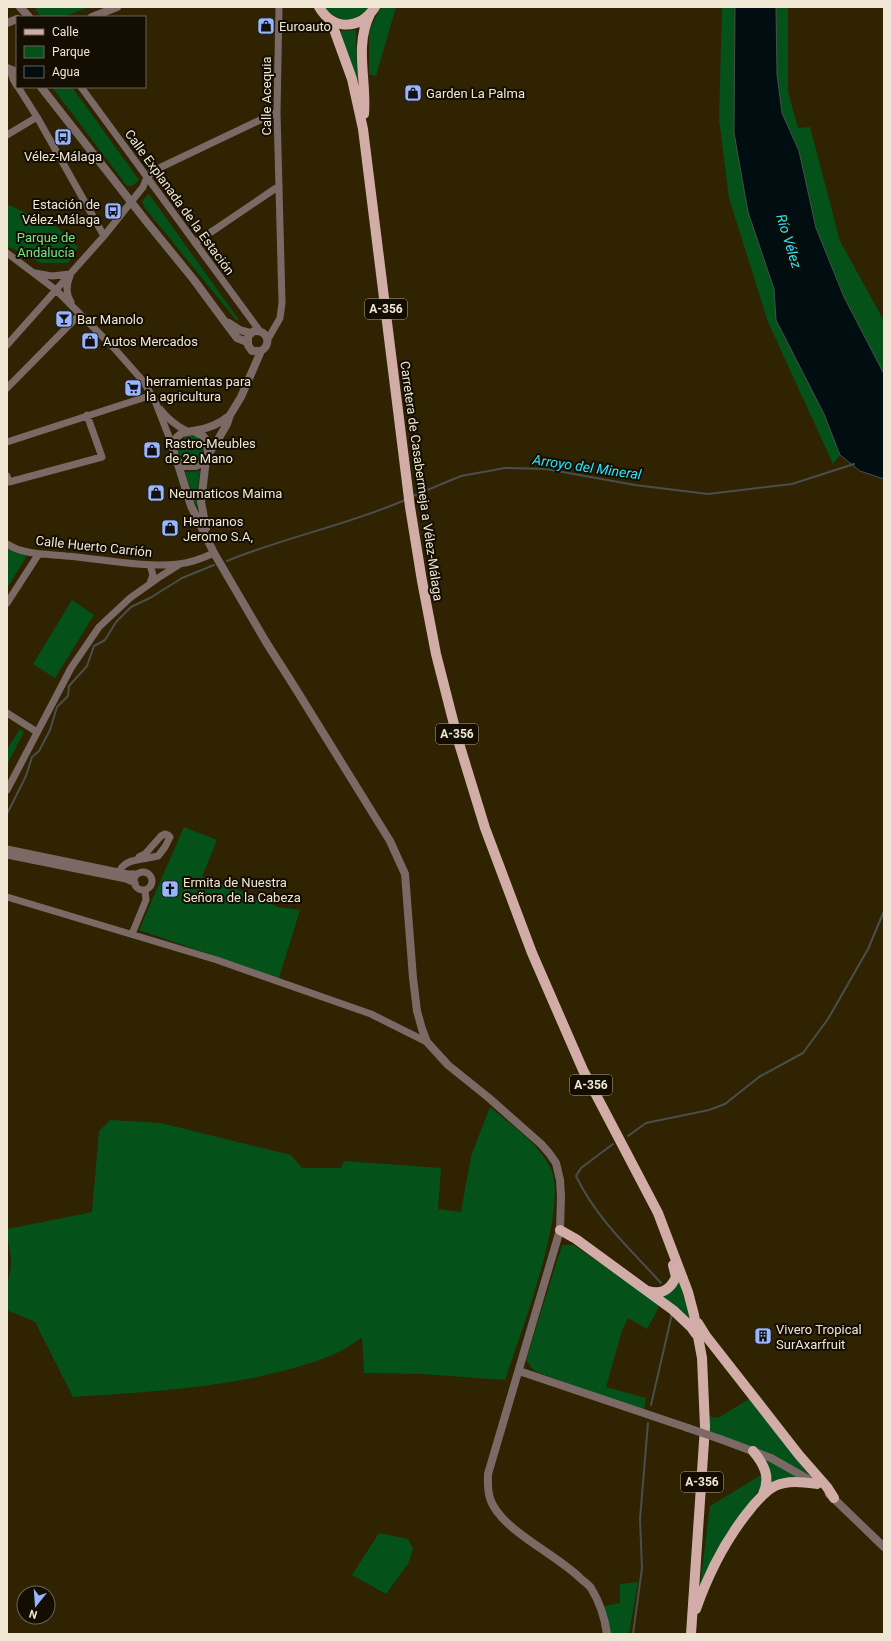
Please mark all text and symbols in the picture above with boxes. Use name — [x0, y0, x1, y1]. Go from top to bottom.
legend — [16, 16, 146, 88]
shop icon: Euroauto — [256, 16, 276, 36]
place label: Euroauto — [279, 19, 331, 34]
text: Calle — [52, 25, 79, 39]
text: Parque — [52, 45, 90, 59]
street label: Calle Acequia — [259, 57, 274, 135]
text: Agua — [52, 65, 80, 79]
shop icon: Garden La Palma — [403, 83, 423, 103]
place label: Garden La Palma — [426, 86, 525, 101]
bus stop icon: Vélez-Málaga — [53, 127, 73, 147]
street label: Calle Explanada de la Estación — [122, 127, 237, 278]
place label: Vélez-Málaga — [24, 149, 102, 164]
place label: Estación de Vélez-Málaga — [22, 197, 100, 227]
bus stop icon: Estación de Vélez-Málaga — [103, 201, 123, 221]
water label: Río Vélez — [773, 212, 805, 270]
park label: Parque de Andalucía — [17, 230, 75, 260]
road number: A-356 — [365, 299, 407, 319]
bar icon: Bar Manolo — [54, 309, 74, 329]
place label: Bar Manolo — [77, 312, 143, 327]
shop icon: Autos Mercados — [80, 331, 100, 351]
place label: Autos Mercados — [103, 334, 198, 349]
street label: Carretera de Casabermeja a Vélez-Málaga — [397, 360, 446, 602]
place label: herramientas para la agricultura — [146, 374, 251, 404]
supermarket icon: herramientas para la agricultura — [123, 378, 143, 398]
place label: Rastro-Meubles de 2e Mano — [165, 436, 256, 466]
shop icon: Rastro-Meubles de 2e Mano — [142, 440, 162, 460]
water label: Arroyo del Mineral — [531, 451, 643, 483]
shop icon: Neumaticos Maima — [146, 483, 166, 503]
place label: Neumaticos Maima — [169, 486, 282, 501]
place label: Hermanos Jeromo S.A, — [183, 514, 253, 544]
shop icon: Hermanos Jeromo S.A, — [160, 518, 180, 538]
street label: Calle Huerto Carrión — [35, 533, 153, 560]
road number: A-356 — [436, 724, 478, 744]
place label: Ermita de Nuestra Señora de la Cabeza — [183, 875, 301, 905]
church icon: Ermita de Nuestra Señora de la Cabeza — [160, 879, 180, 899]
road number: A-356 — [570, 1075, 612, 1095]
place label: Vivero Tropical SurAxarfruit — [776, 1322, 862, 1352]
building icon: Vivero Tropical SurAxarfruit — [753, 1326, 773, 1346]
road number: A-356 — [681, 1472, 723, 1492]
north arrow — [16, 1585, 56, 1625]
text: N — [27, 1607, 39, 1621]

